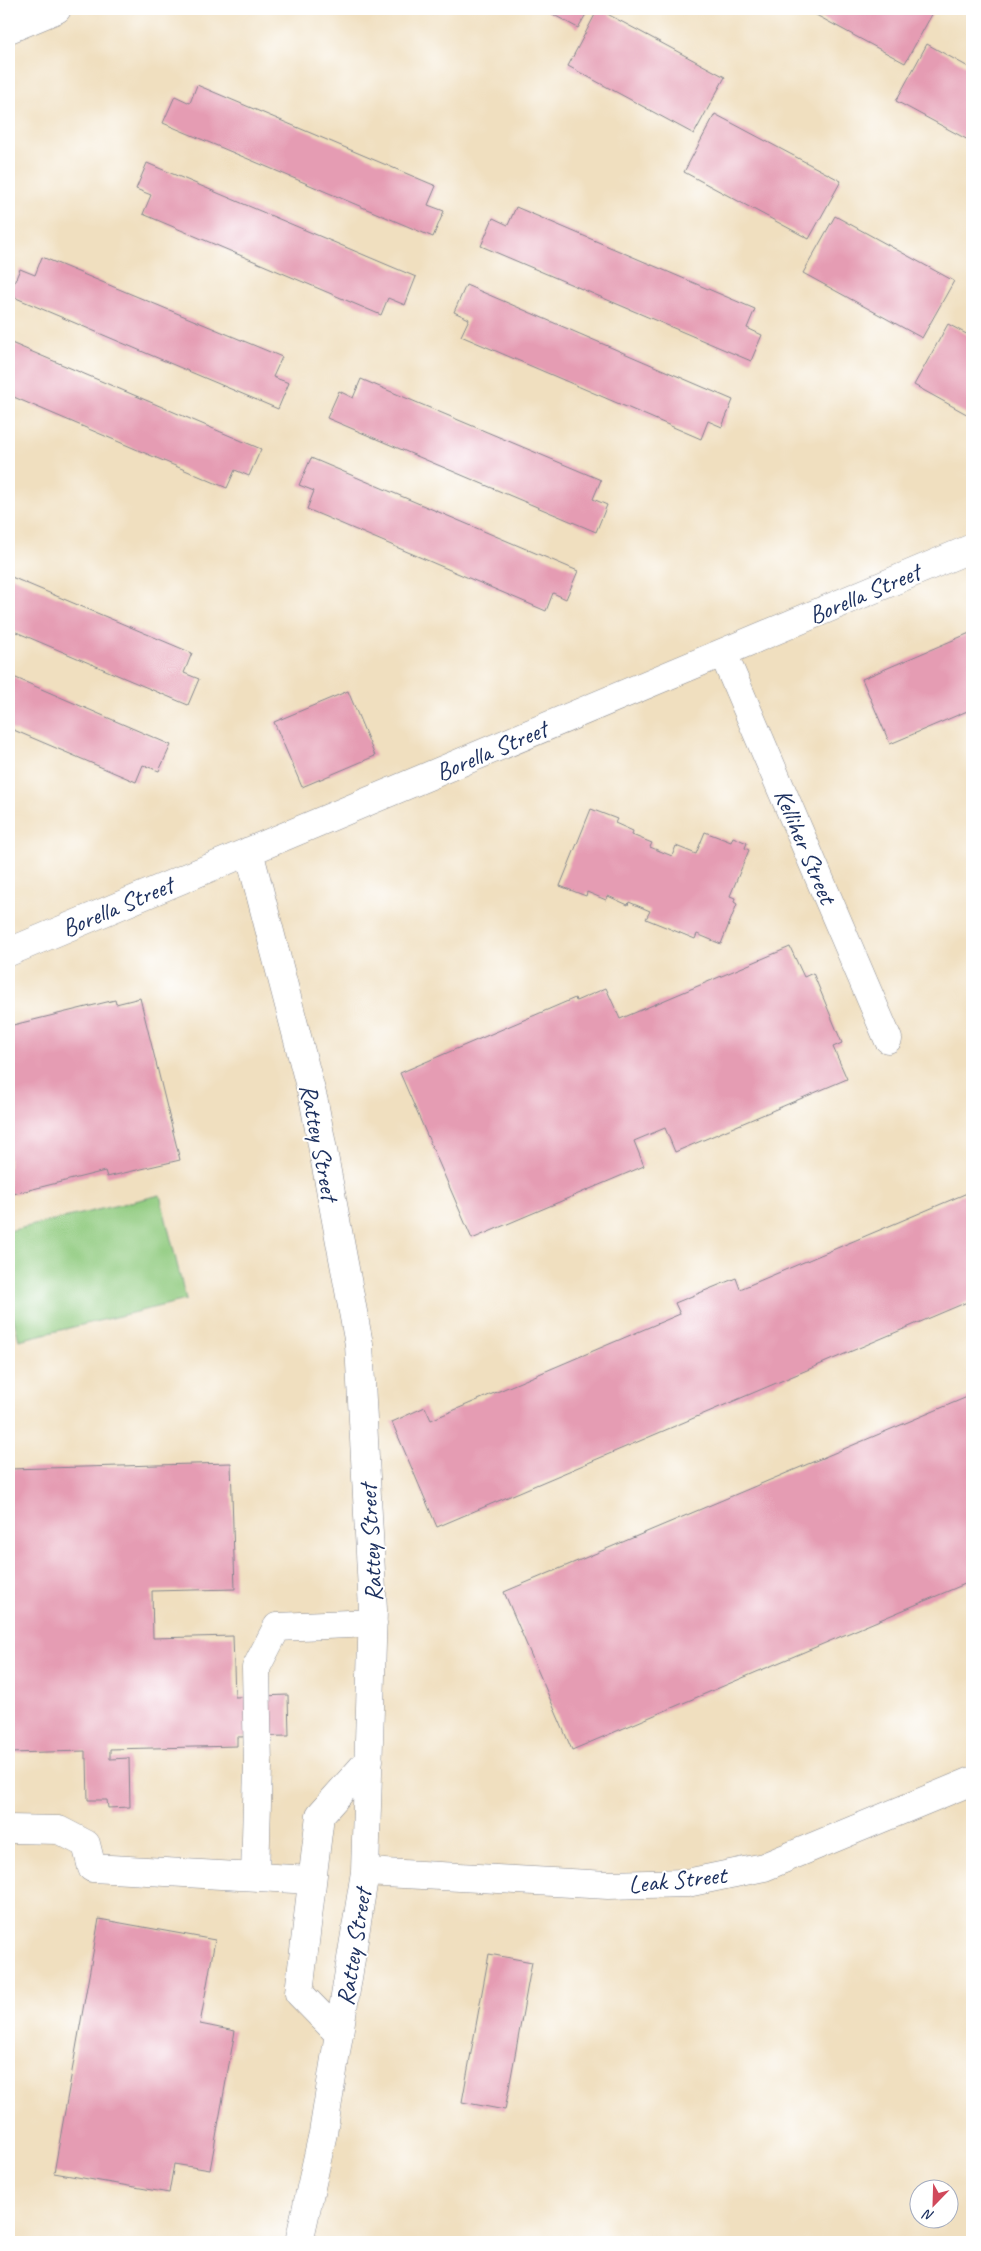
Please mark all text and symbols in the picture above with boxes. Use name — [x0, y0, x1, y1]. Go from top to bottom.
street label: Borella Street — [804, 555, 928, 632]
street label: Borella Street — [431, 712, 555, 789]
street label: Kelliher Street — [767, 784, 845, 911]
street label: Borella Street — [57, 868, 181, 945]
street label: Rattey Street — [292, 1081, 347, 1207]
street label: Rattey Street — [352, 1480, 390, 1603]
street label: Leak Street — [627, 1859, 730, 1901]
street label: Rattey Street — [329, 1883, 380, 2008]
north arrow — [908, 2178, 958, 2228]
text: N — [920, 2205, 936, 2225]

